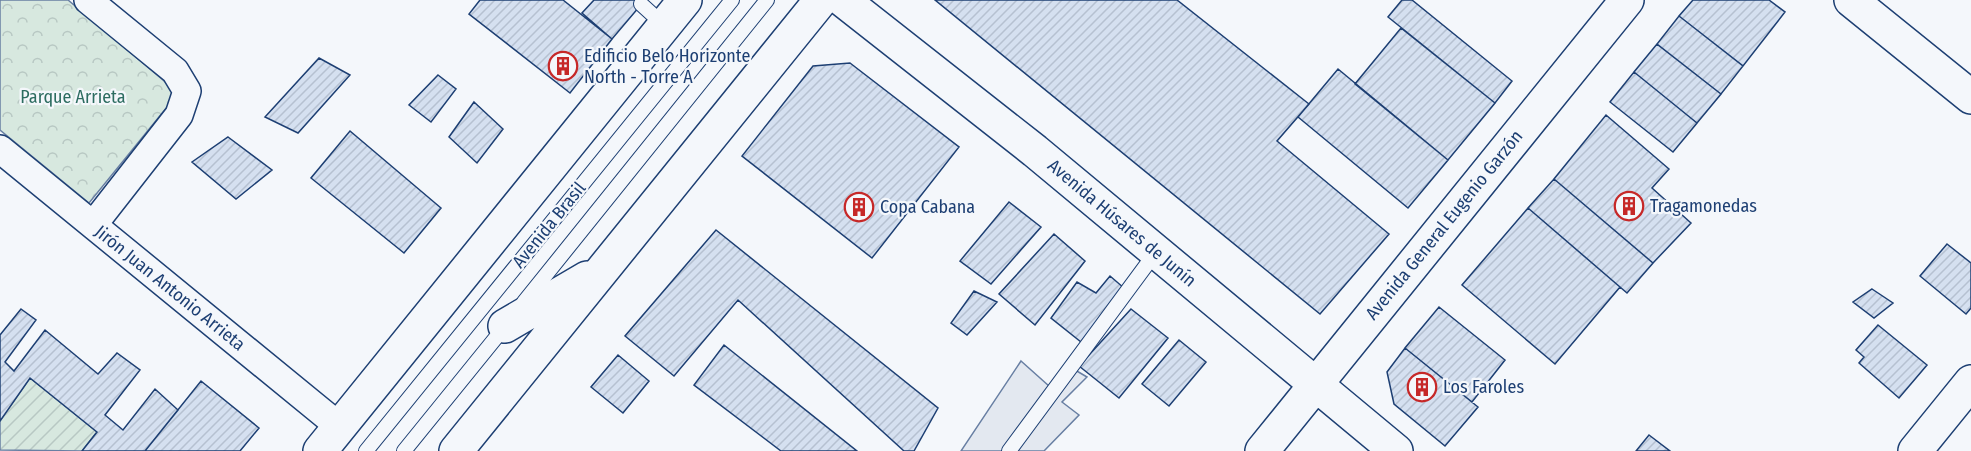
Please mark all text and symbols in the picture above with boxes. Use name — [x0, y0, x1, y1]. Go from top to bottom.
place label: Edificio Belo Horizonte North - Torre A — [584, 45, 750, 88]
building icon: Edificio Belo Horizonte North - Torre A — [547, 50, 579, 82]
park label: Parque Arrieta — [20, 86, 126, 108]
street label: Avenida General Eugenio Garzón — [1361, 126, 1527, 324]
street label: Avenida Húsares de Junín — [1043, 154, 1201, 292]
street label: Avenida Brasil — [508, 177, 591, 272]
building icon: Tragamonedas — [1613, 190, 1645, 222]
building icon: Copa Cabana — [843, 191, 875, 223]
place label: Tragamonedas — [1650, 195, 1757, 217]
place label: Copa Cabana — [880, 196, 975, 218]
street label: Jirón Juan Antonio Arrieta — [90, 221, 250, 356]
building icon: Los Faroles — [1406, 371, 1438, 403]
place label: Los Faroles — [1443, 376, 1524, 398]

